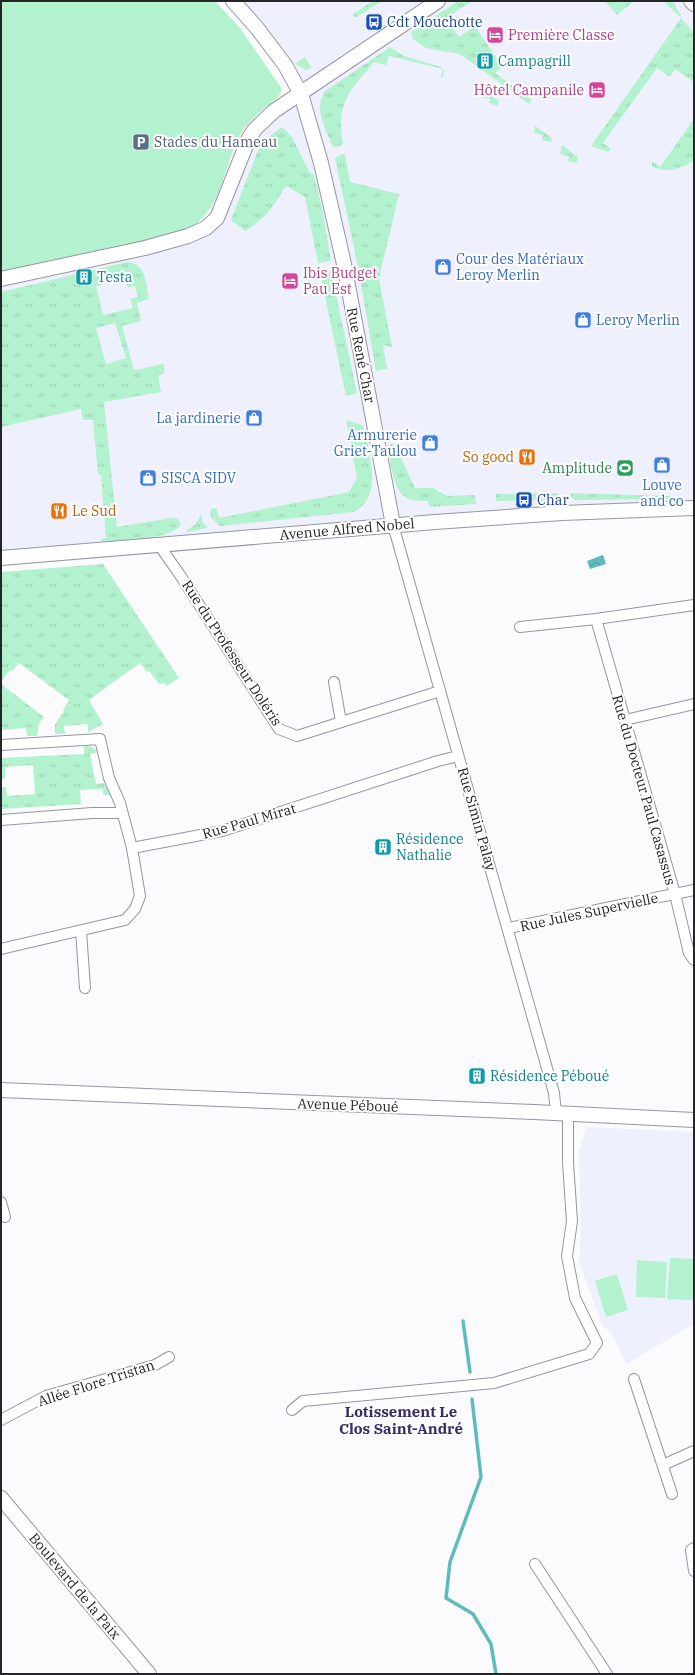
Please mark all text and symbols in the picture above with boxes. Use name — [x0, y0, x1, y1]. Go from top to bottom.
bus stop icon: Cdt Mouchotte — [364, 12, 384, 32]
place label: Cdt Mouchotte — [387, 13, 483, 31]
hotel icon: Première Classe — [485, 25, 505, 45]
place label: Première Classe — [508, 26, 615, 44]
building icon: Campagrill — [475, 51, 495, 71]
place label: Campagrill — [498, 52, 571, 70]
hotel icon: Hôtel Campanile — [587, 80, 607, 100]
place label: Hôtel Campanile — [474, 81, 584, 99]
parking icon: Stades du Hameau — [131, 132, 151, 152]
place label: Stades du Hameau — [154, 133, 278, 151]
place label: Cour des Matériaux Leroy Merlin — [456, 250, 584, 284]
shop icon: Cour des Matériaux Leroy Merlin — [433, 257, 453, 277]
place label: Ibis Budget Pau Est — [303, 264, 377, 298]
building icon: Testa — [74, 267, 94, 287]
place label: Testa — [97, 268, 133, 286]
hotel icon: Ibis Budget Pau Est — [280, 271, 300, 291]
street label: Rue René Char — [343, 306, 379, 405]
shop icon: Leroy Merlin — [573, 310, 593, 330]
place label: Leroy Merlin — [596, 311, 680, 329]
shop icon: La jardinerie — [244, 408, 264, 428]
place label: La jardinerie — [156, 409, 241, 427]
place label: Armurerie Griet-Taulou — [334, 426, 417, 460]
shop icon: Armurerie Griet-Taulou — [420, 433, 440, 453]
restaurant icon: So good — [517, 447, 537, 467]
place label: So good — [463, 448, 514, 466]
shop icon: Louve and co — [652, 455, 672, 475]
sports icon: Amplitude — [615, 458, 635, 478]
place label: Amplitude — [542, 459, 612, 477]
shop icon: SISCA SIDV — [138, 468, 158, 488]
place label: SISCA SIDV — [161, 469, 236, 487]
place label: Louve and co — [640, 476, 684, 510]
bus stop icon: Char — [514, 490, 534, 510]
place label: Char — [537, 491, 569, 509]
restaurant icon: Le Sud — [49, 501, 69, 521]
place label: Le Sud — [72, 502, 117, 520]
street label: Avenue Alfred Nobel — [279, 514, 415, 544]
street label: Rue du Professeur Doléris — [178, 577, 286, 729]
street label: Rue du Docteur Paul Casassus — [608, 693, 680, 887]
street label: Rue Simin Palay — [454, 765, 501, 873]
street label: Rue Paul Mirat — [200, 799, 298, 843]
place label: Résidence Nathalie — [396, 830, 464, 864]
building icon: Résidence Nathalie — [373, 837, 393, 857]
street label: Rue Jules Supervielle — [518, 889, 660, 935]
building icon: Résidence Péboué — [467, 1066, 487, 1086]
place label: Résidence Péboué — [490, 1067, 609, 1085]
street label: Avenue Péboué — [297, 1094, 399, 1116]
street label: Allée Flore Tristan — [35, 1356, 157, 1410]
district label: Lotissement Le Clos Saint-André — [339, 1402, 463, 1438]
street label: Boulevard de la Paix — [25, 1529, 125, 1643]

